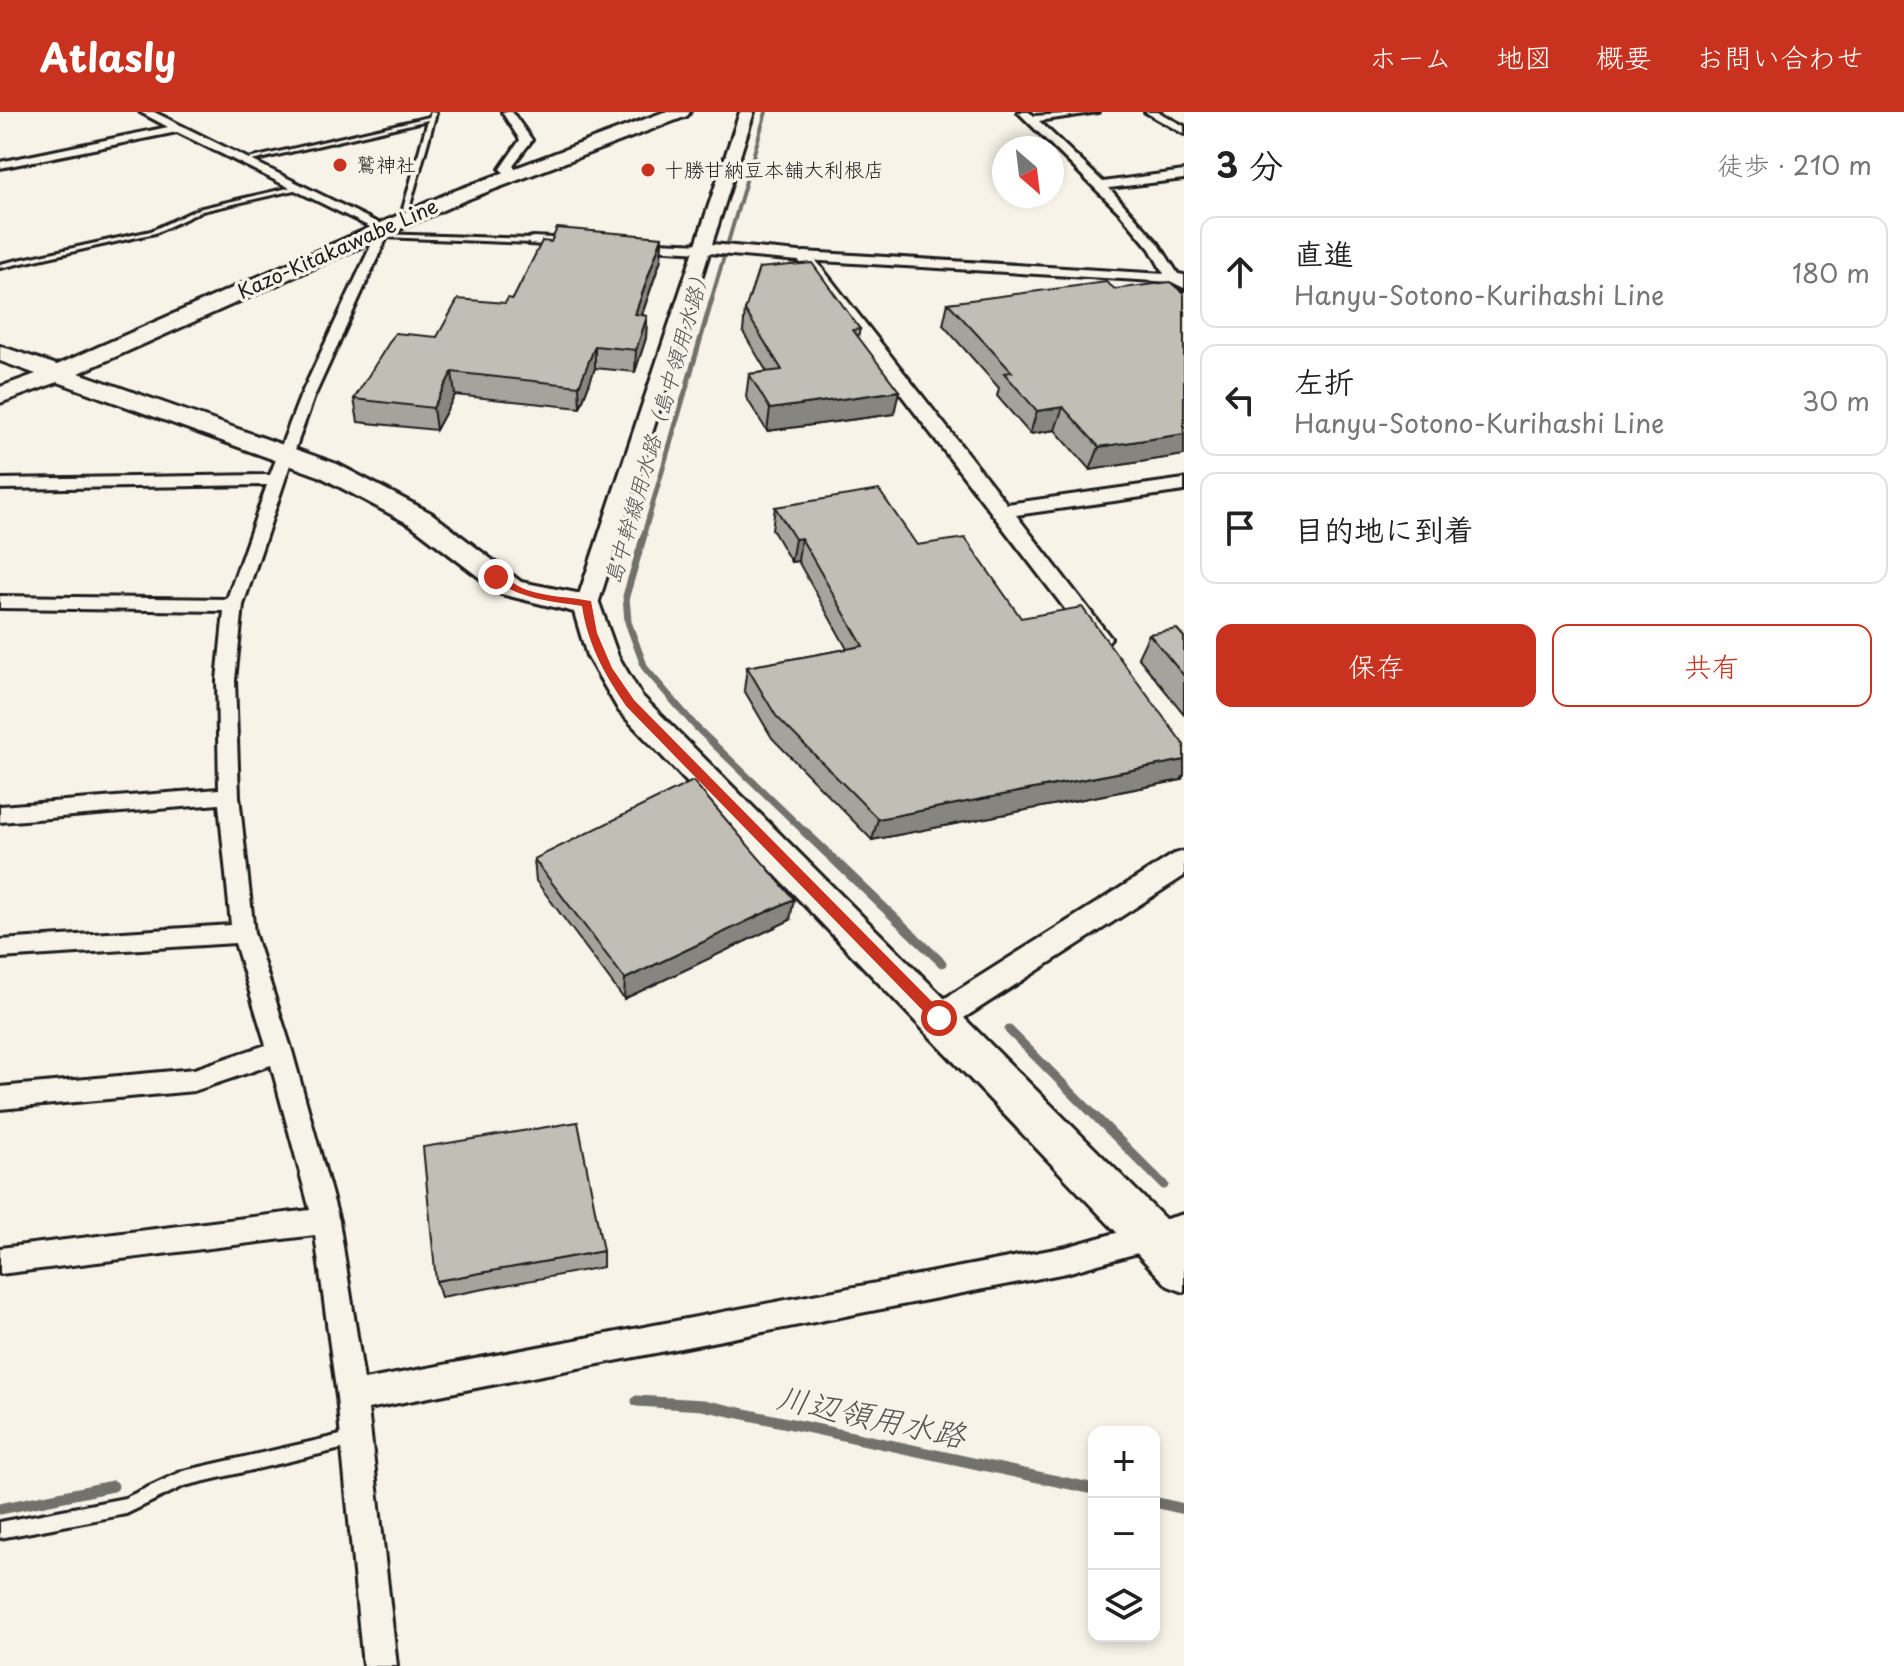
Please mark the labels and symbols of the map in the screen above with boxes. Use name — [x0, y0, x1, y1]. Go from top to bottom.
north arrow — [992, 136, 1064, 208]
place label: 鷲神社 — [356, 149, 416, 179]
place label: 十勝甘納豆本舗大利根店 — [664, 154, 884, 184]
marker: 鷲神社 — [331, 156, 349, 174]
marker: 十勝甘納豆本舗大利根店 — [639, 161, 657, 179]
street label: Kazo-Kitakawabe Line — [232, 190, 443, 306]
water label: 島中幹線用水路（島中領用水路） — [594, 261, 717, 588]
route end — [478, 559, 514, 595]
route start — [921, 1000, 957, 1036]
water label: 川辺領用水路 — [773, 1372, 972, 1459]

